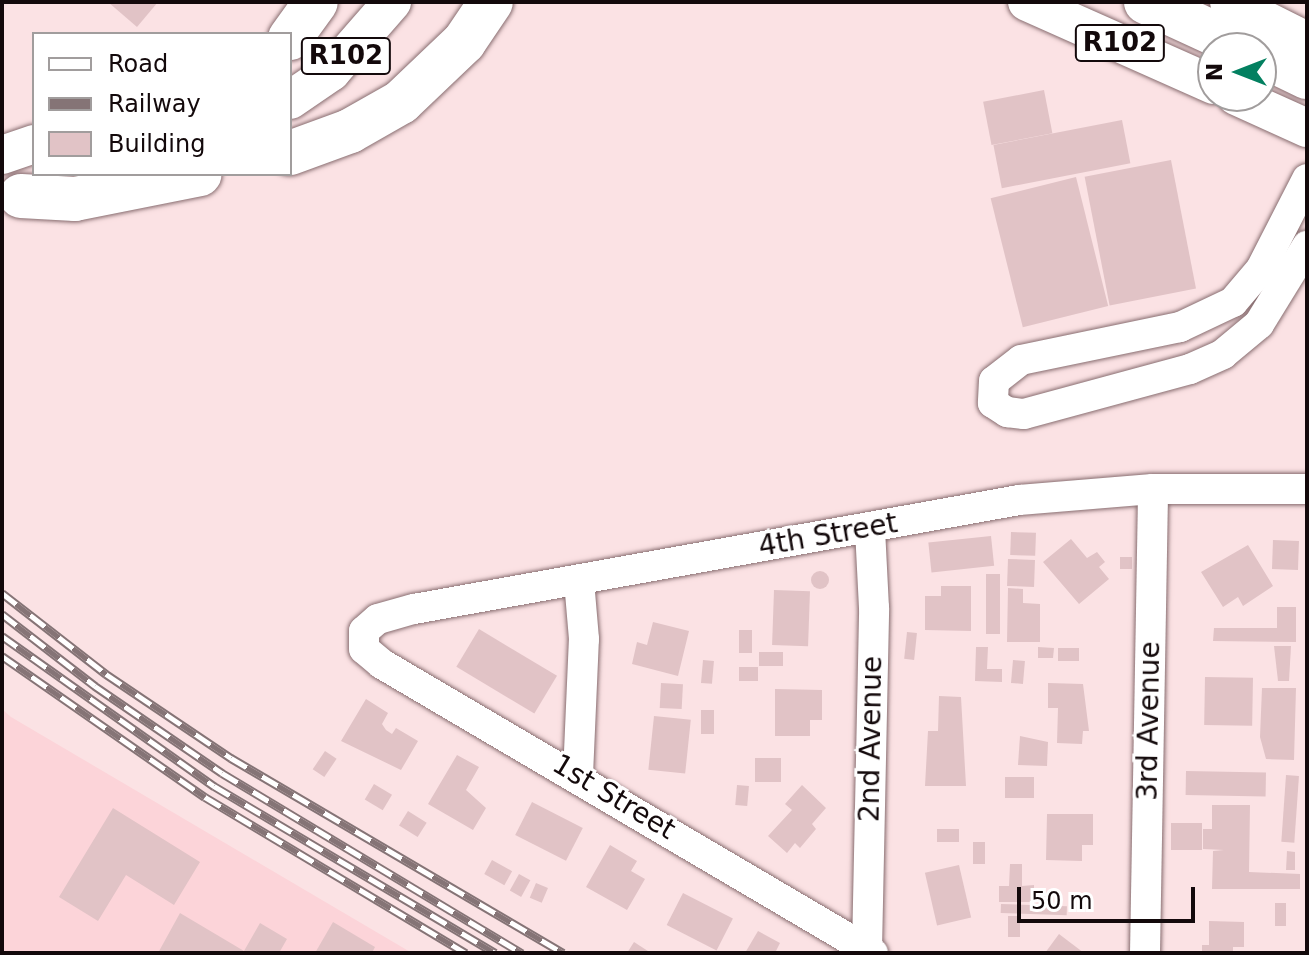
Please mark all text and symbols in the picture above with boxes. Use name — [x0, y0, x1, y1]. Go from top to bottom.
road number: R102 — [1074, 21, 1166, 65]
legend — [32, 32, 292, 176]
north arrow — [1197, 32, 1277, 112]
road number: R102 — [300, 34, 392, 78]
text: Road — [108, 50, 168, 78]
text: N — [1202, 63, 1227, 81]
text: Railway — [108, 90, 201, 118]
text: Building — [108, 130, 205, 158]
street label: 4th Street — [756, 506, 900, 564]
street label: 3rd Avenue — [1131, 641, 1167, 801]
street label: 2nd Avenue — [853, 656, 889, 822]
street label: 1st Street — [546, 747, 682, 847]
scale bar — [1021, 871, 1199, 921]
text: 50 m — [1031, 887, 1093, 915]

